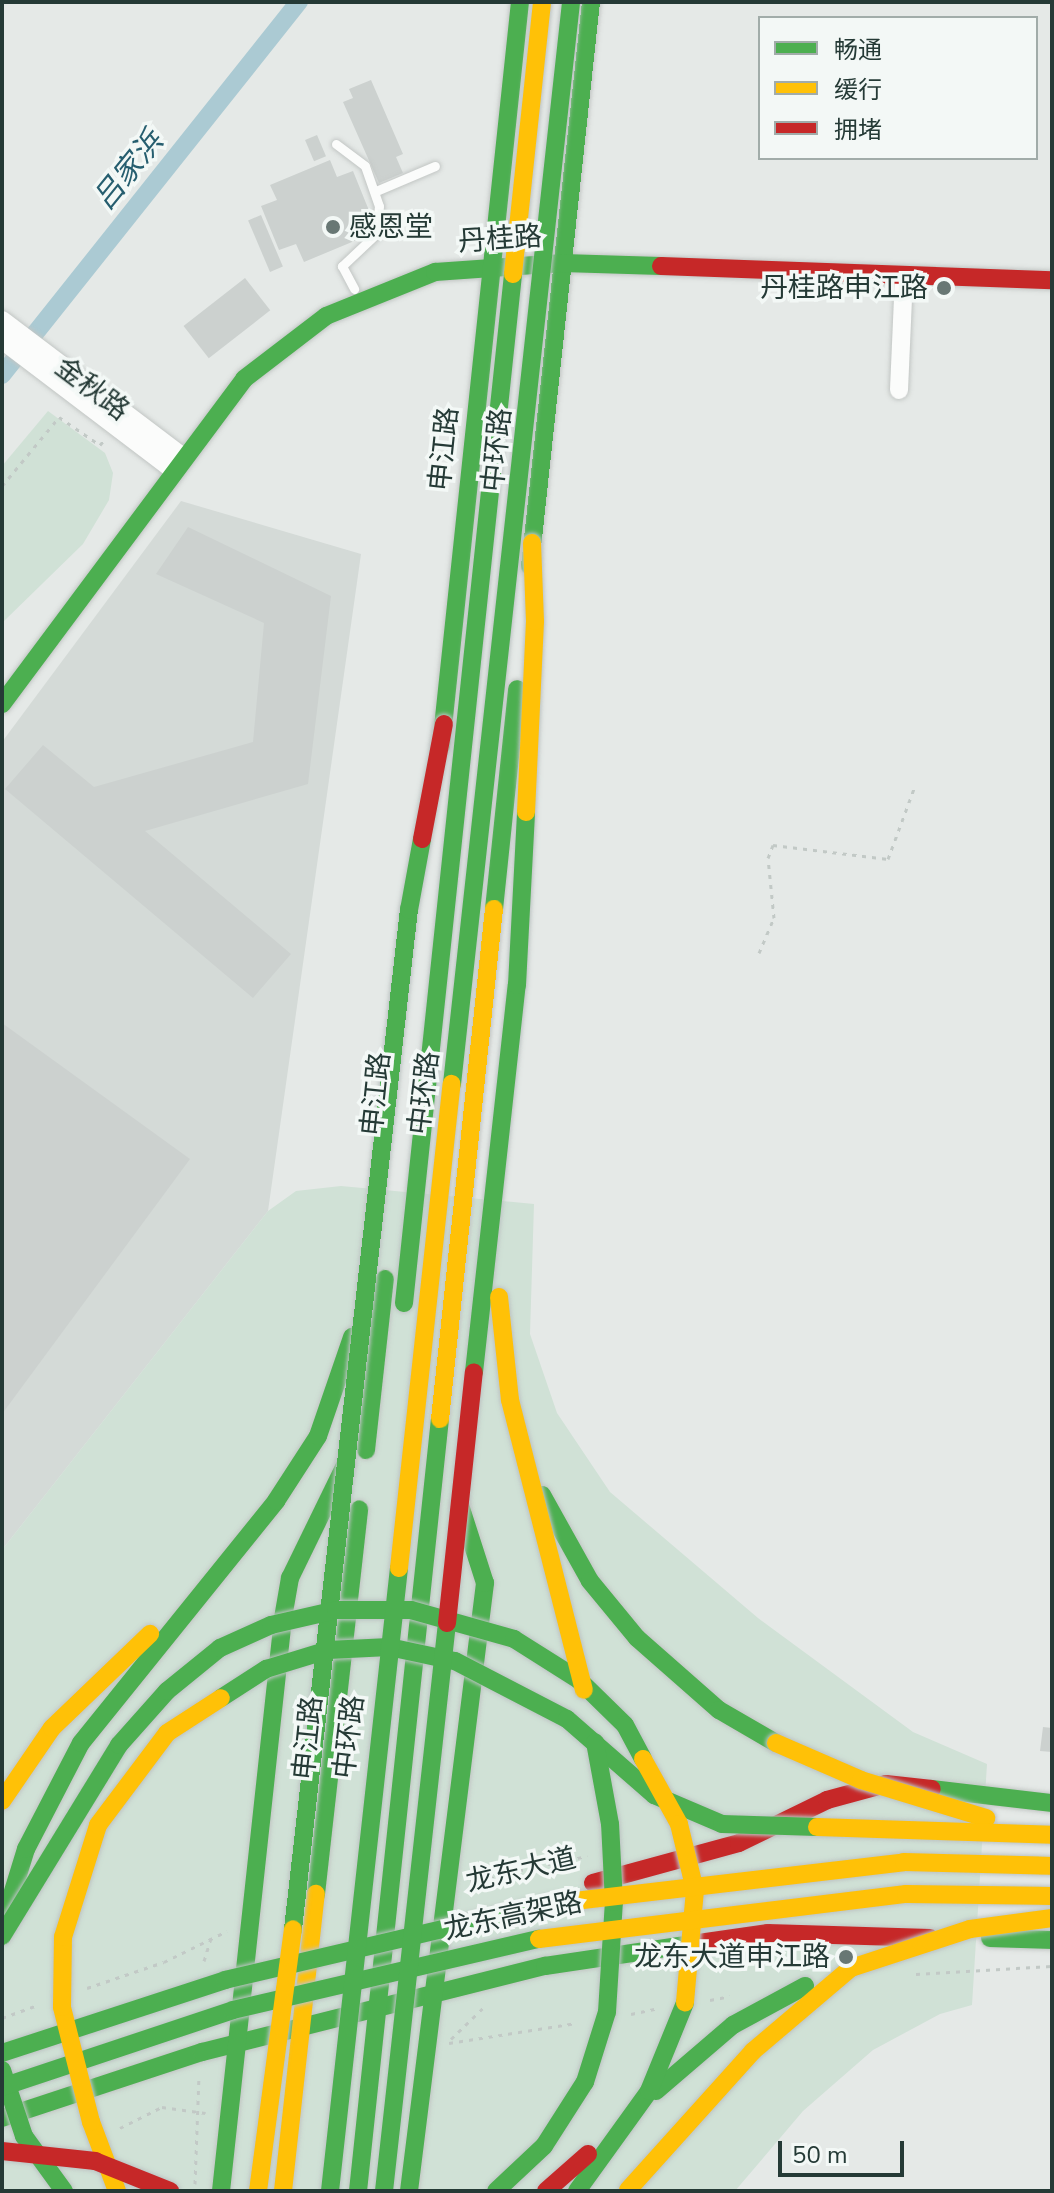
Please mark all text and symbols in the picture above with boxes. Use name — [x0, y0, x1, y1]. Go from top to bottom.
legend — [758, 16, 1038, 160]
text: 畅通 — [834, 34, 882, 66]
text: 缓行 — [834, 74, 882, 106]
text: 拥堵 — [834, 114, 882, 146]
water label: 吕家浜 — [87, 125, 171, 217]
place label: 感恩堂 — [349, 210, 433, 244]
marker: 感恩堂 — [324, 218, 342, 236]
street label: 丹桂路 — [457, 219, 543, 259]
place label: 丹桂路申江路 — [760, 271, 928, 305]
marker: 丹桂路申江路 — [935, 279, 953, 297]
street label: 金秋路 — [48, 350, 136, 428]
street label: 申江路 — [423, 405, 465, 493]
street label: 中环路 — [476, 406, 518, 494]
street label: 中环路 — [402, 1049, 446, 1137]
street label: 申江路 — [355, 1050, 397, 1138]
street label: 中环路 — [327, 1693, 371, 1781]
street label: 申江路 — [287, 1694, 329, 1782]
street label: 龙东大道 — [463, 1841, 579, 1899]
street label: 龙东高架路 — [441, 1885, 585, 1947]
place label: 龙东大道申江路 — [634, 1940, 830, 1974]
marker: 龙东大道申江路 — [837, 1948, 855, 1966]
scale bar — [782, 2125, 908, 2175]
text: 50 m — [792, 2139, 848, 2171]

